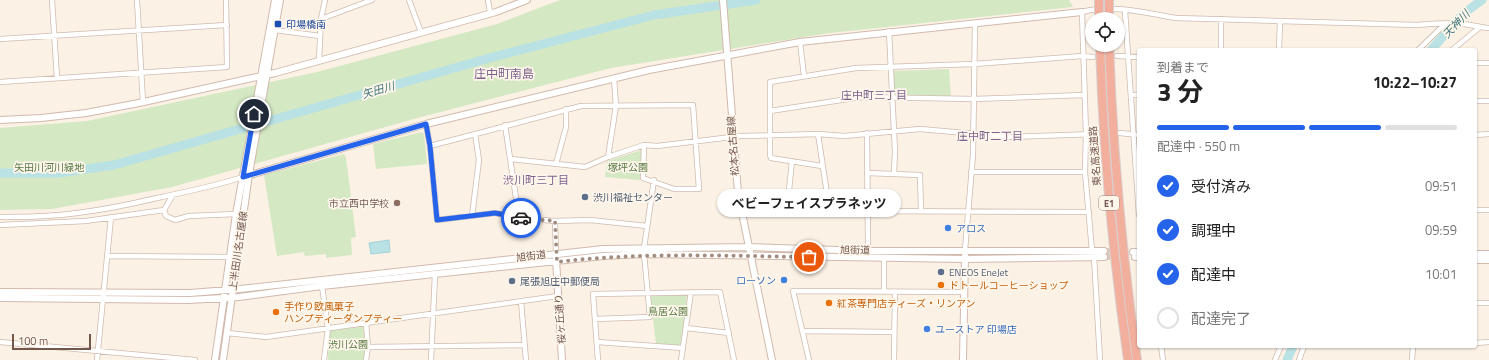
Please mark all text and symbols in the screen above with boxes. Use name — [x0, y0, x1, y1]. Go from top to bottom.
water label: 天神川 — [1439, 6, 1474, 41]
map controls — [1085, 12, 1125, 52]
button: locate — [1085, 12, 1125, 52]
place label: 印場橋南 — [286, 17, 326, 32]
marker: 印場橋南 — [273, 19, 283, 29]
text: 到着まで — [1157, 57, 1209, 77]
district label: 庄中町南島 — [474, 64, 534, 83]
text: 10:22–10:27 — [1373, 71, 1457, 94]
text: 3 分 — [1157, 72, 1203, 111]
water label: 矢田川 — [360, 77, 397, 102]
district label: 庄中町三丁目 — [841, 87, 907, 103]
pin — [237, 97, 271, 131]
icon: home — [243, 103, 265, 125]
street label: 松本名古屋線 — [723, 116, 743, 176]
street label: 東名高速道路 — [1085, 126, 1105, 186]
district label: 庄中町二丁目 — [957, 128, 1023, 144]
text: 配達中 · 550 m — [1157, 136, 1240, 156]
park label: 矢田川河川緑地 — [14, 160, 85, 175]
park label: 塚坪公園 — [608, 160, 648, 175]
district label: 渋川町三丁目 — [503, 172, 569, 188]
icon: check — [1157, 175, 1179, 197]
text: 受付済み — [1191, 175, 1251, 198]
text: 09:51 — [1425, 176, 1457, 196]
callout: ベビーフェイスプラネッツ — [717, 189, 901, 217]
place label: 渋川福祉センター — [593, 190, 673, 205]
marker: 渋川福祉センター — [580, 192, 590, 202]
text: ベビーフェイスプラネッツ — [732, 193, 886, 213]
place label: 市立西中学校 — [329, 196, 389, 211]
road number: E1 — [1099, 196, 1119, 210]
marker: 市立西中学校 — [392, 198, 402, 208]
courier — [501, 198, 541, 238]
icon: car — [510, 207, 532, 229]
street label: 上半田川名古屋線 — [225, 210, 251, 292]
icon: check — [1157, 219, 1179, 241]
text: 調理中 — [1191, 219, 1236, 242]
text: 09:59 — [1425, 220, 1457, 240]
place label: アロス — [956, 221, 986, 236]
marker: アロス — [943, 223, 953, 233]
pin — [792, 240, 826, 274]
street label: 旭街道 — [840, 242, 870, 258]
icon: bag — [798, 246, 820, 268]
street label: 旭街道 — [515, 247, 547, 265]
icon: check — [1157, 263, 1179, 285]
text: 配達中 — [1191, 263, 1236, 286]
text: 10:01 — [1425, 264, 1457, 284]
place label: ENEOS EneJet — [949, 265, 1009, 280]
marker: ENEOS EneJet — [936, 267, 946, 277]
place label: ローソン — [736, 273, 776, 288]
place label: 尾張旭庄中郵便局 — [520, 274, 600, 289]
marker: ローソン — [779, 275, 789, 285]
marker: 尾張旭庄中郵便局 — [507, 276, 517, 286]
place label: ドトールコーヒーショップ — [949, 278, 1069, 293]
marker: ドトールコーヒーショップ — [936, 280, 946, 290]
street label: 桜ヶ丘通り — [551, 294, 569, 344]
place label: 紅茶専門店ティーズ・リンアン — [837, 296, 976, 311]
marker: 紅茶専門店ティーズ・リンアン — [824, 298, 834, 308]
place label: 手作り欧風菓子 ハンプティーダンプティー — [284, 299, 402, 326]
park label: 鳥居公園 — [648, 304, 688, 319]
marker: 手作り欧風菓子 ハンプティーダンプティー — [271, 307, 281, 317]
text: 配達完了 — [1191, 307, 1251, 330]
place label: ユーストア 印場店 — [935, 322, 1017, 337]
marker: ユーストア 印場店 — [922, 324, 932, 334]
scale bar — [12, 332, 91, 351]
text: 100 m — [18, 333, 48, 349]
park label: 渋川公園 — [328, 337, 368, 352]

